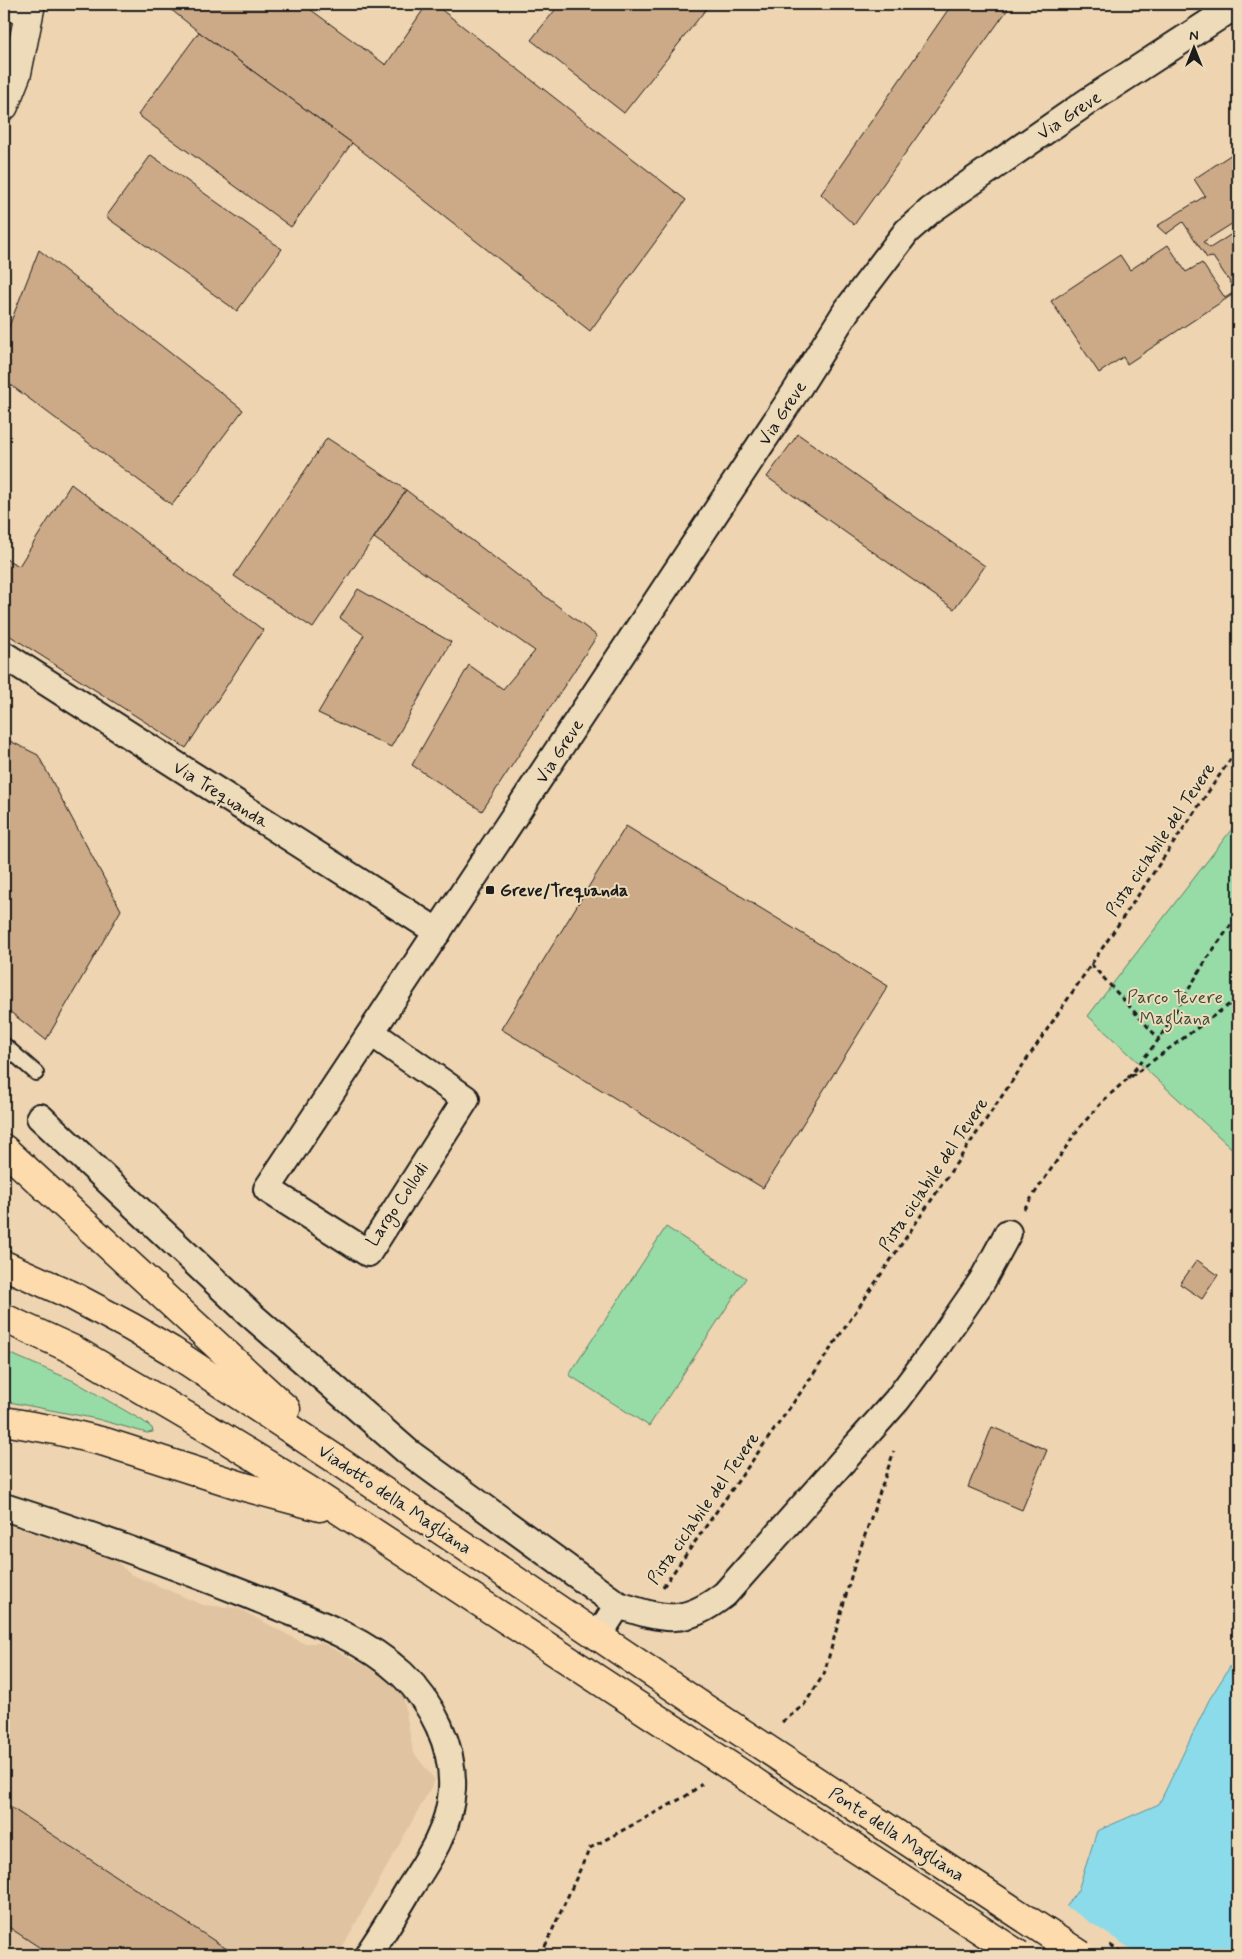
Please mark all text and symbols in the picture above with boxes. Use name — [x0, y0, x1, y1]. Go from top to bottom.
north arrow — [1170, 22, 1220, 72]
text: N — [1189, 27, 1199, 45]
street label: Via Greve — [1033, 86, 1106, 146]
street label: Via Greve — [753, 377, 813, 450]
street label: Via Greve — [530, 715, 590, 788]
street label: Via Trequanda — [168, 756, 273, 834]
street label: Pista ciclabile del Tevere — [1100, 758, 1221, 921]
place label: Greve/Trequanda — [500, 879, 628, 903]
marker: Greve/Trequanda — [484, 884, 496, 896]
park label: Parco Tevere Magliana — [1127, 986, 1223, 1033]
street label: Pista ciclabile del Tevere — [873, 1093, 994, 1256]
street label: Largo Collodi — [361, 1158, 436, 1252]
street label: Pista ciclabile del Tevere — [642, 1428, 766, 1590]
street label: Viadotto della Magliana — [312, 1439, 476, 1562]
street label: Ponte della Magliana — [823, 1782, 969, 1889]

